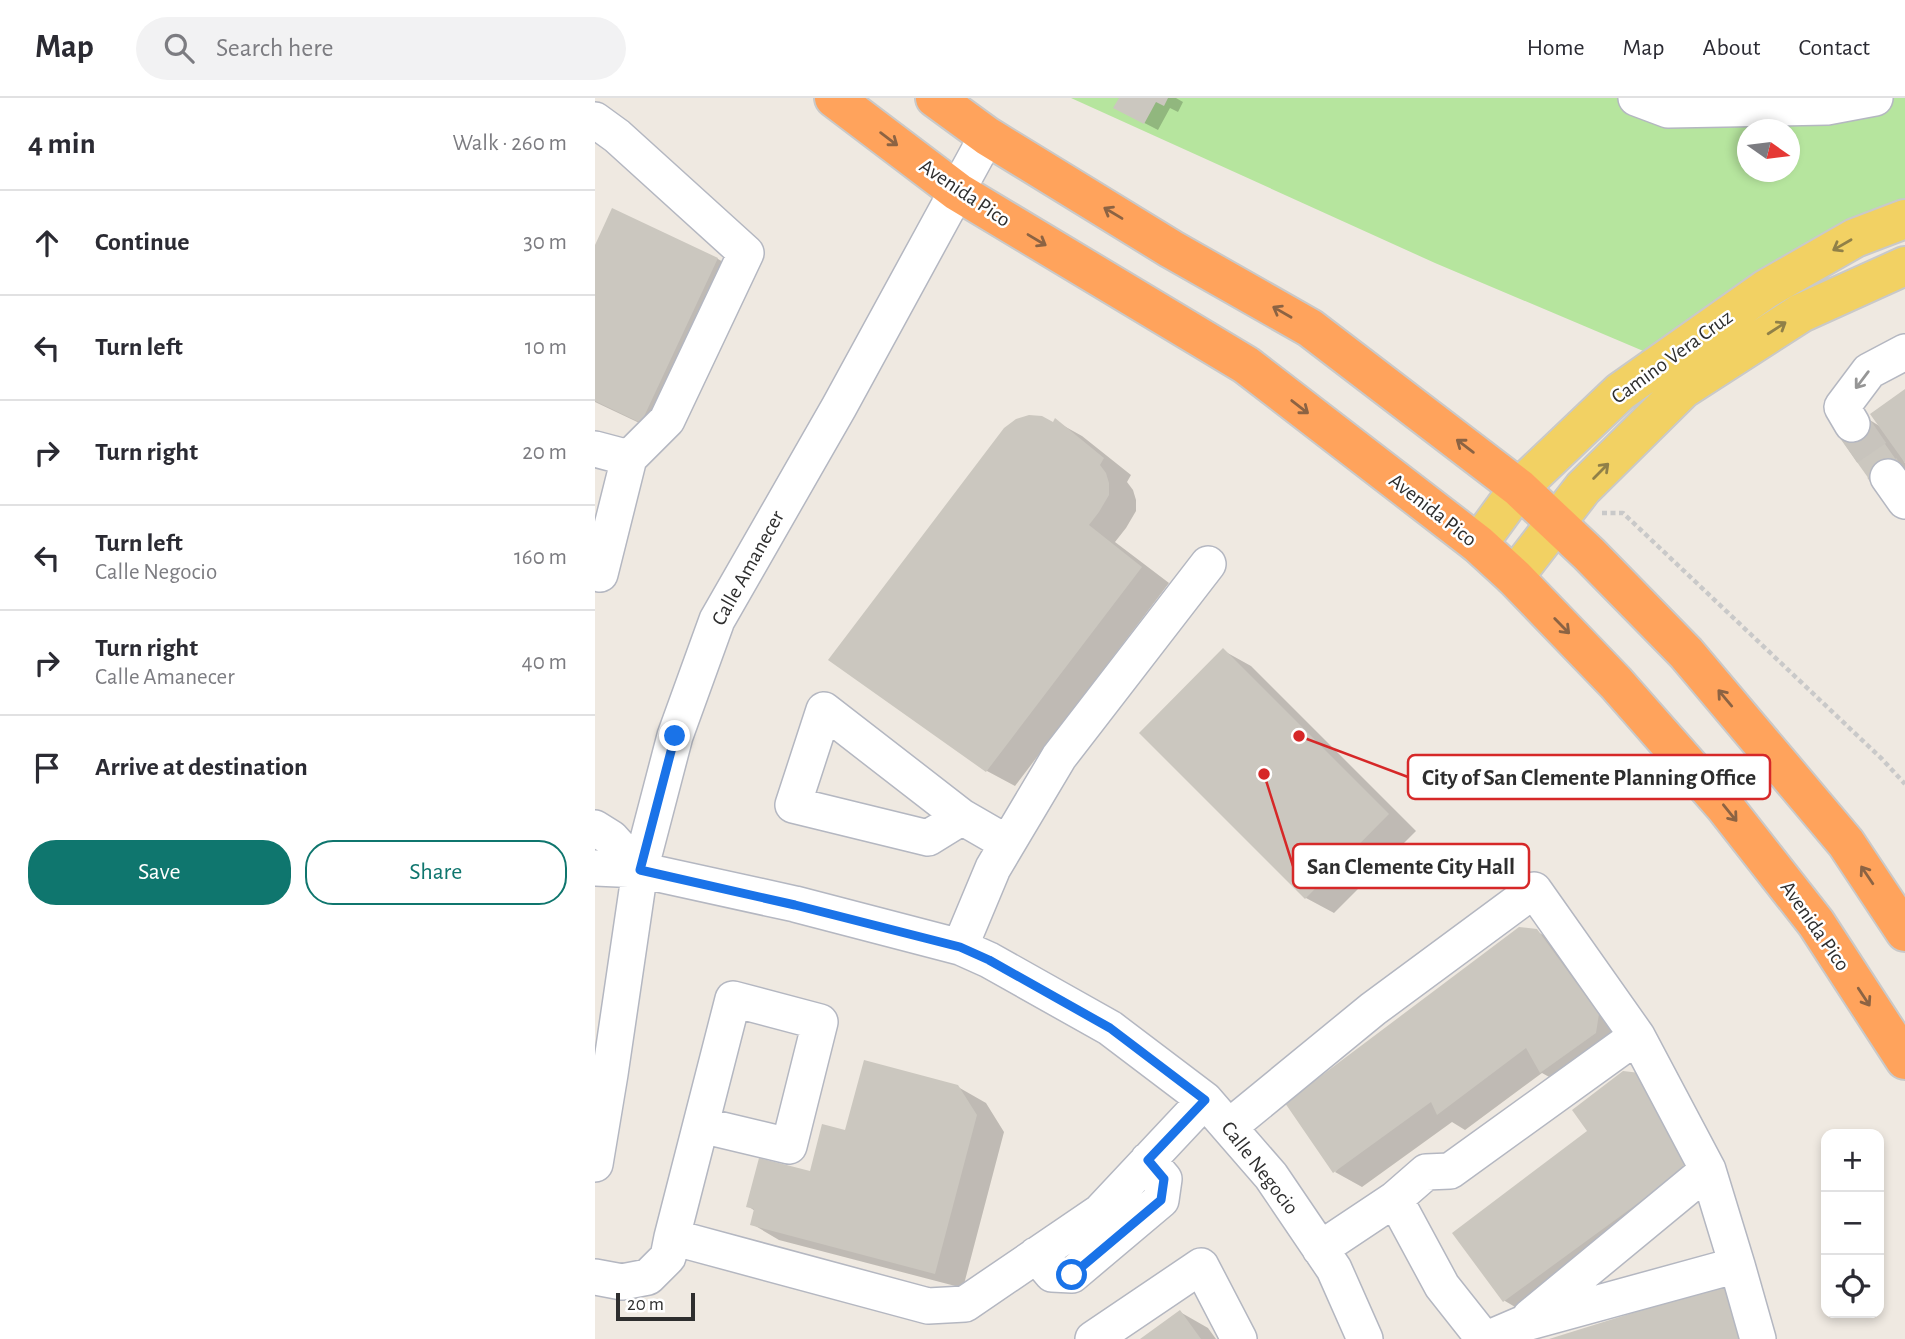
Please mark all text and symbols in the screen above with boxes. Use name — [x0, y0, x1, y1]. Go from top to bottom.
search box — [136, 17, 626, 80]
icon: search — [160, 29, 198, 67]
text: Map — [35, 31, 94, 64]
text: Search here — [216, 35, 334, 61]
text: Home — [1527, 36, 1585, 60]
text: Map — [1623, 36, 1665, 60]
text: About — [1703, 36, 1760, 60]
text: Contact — [1798, 36, 1870, 60]
north arrow — [1737, 119, 1800, 182]
text: 4 min — [28, 129, 96, 159]
text: Walk · 260 m — [452, 132, 567, 155]
one-way arrow — [879, 132, 897, 147]
street label: Avenida Pico — [916, 155, 1014, 231]
one-way arrow — [1103, 205, 1123, 219]
icon: ahead — [28, 224, 66, 262]
text: Continue — [95, 229, 190, 255]
text: 30 m — [523, 231, 567, 254]
one-way arrow — [1027, 233, 1047, 247]
one-way arrow — [1832, 239, 1853, 252]
one-way arrow — [1272, 305, 1292, 319]
street label: Camino Vera Cruz — [1608, 306, 1736, 408]
one-way arrow — [1766, 321, 1786, 335]
icon: left — [28, 329, 66, 367]
text: Turn left — [95, 334, 183, 360]
text: 10 m — [525, 336, 567, 359]
one-way arrow — [1855, 371, 1870, 390]
one-way arrow — [1291, 400, 1309, 415]
icon: right — [28, 434, 66, 472]
text: Turn right — [95, 439, 198, 465]
one-way arrow — [1456, 439, 1475, 454]
text: 20 m — [522, 441, 567, 464]
one-way arrow — [1592, 462, 1609, 479]
street label: Avenida Pico — [1385, 470, 1481, 550]
street label: Calle Amanecer — [708, 507, 788, 629]
text: Turn left — [95, 530, 183, 556]
icon: left — [28, 539, 66, 577]
text: 160 m — [514, 546, 567, 569]
text: Calle Negocio — [95, 561, 217, 584]
one-way arrow — [1553, 617, 1570, 634]
text: Turn right — [95, 635, 198, 661]
icon: right — [28, 644, 66, 682]
text: 40 m — [522, 651, 567, 674]
text: Calle Amanecer — [95, 666, 235, 689]
one-way arrow — [1717, 690, 1732, 708]
route end — [659, 720, 690, 751]
icon: arrive — [28, 749, 66, 787]
text: Arrive at destination — [95, 754, 308, 780]
callout: City of San Clemente Planning Office — [1408, 755, 1770, 799]
text: City of San Clemente Planning Office — [1422, 767, 1756, 790]
one-way arrow — [1722, 804, 1738, 822]
button: Save — [28, 840, 291, 905]
button: Share — [305, 840, 567, 905]
callout: San Clemente City Hall — [1293, 844, 1529, 888]
text: San Clemente City Hall — [1307, 856, 1515, 879]
one-way arrow — [1860, 866, 1874, 885]
street label: Avenida Pico — [1776, 877, 1854, 975]
one-way arrow — [1857, 987, 1871, 1006]
street label: Calle Negocio — [1217, 1118, 1303, 1218]
map controls — [1821, 1129, 1884, 1318]
button: + — [1821, 1129, 1884, 1192]
button: − — [1821, 1192, 1884, 1255]
button: locate — [1821, 1255, 1884, 1318]
route start — [1056, 1259, 1087, 1290]
scale bar — [616, 1290, 695, 1322]
text: 20 m — [627, 1295, 664, 1314]

